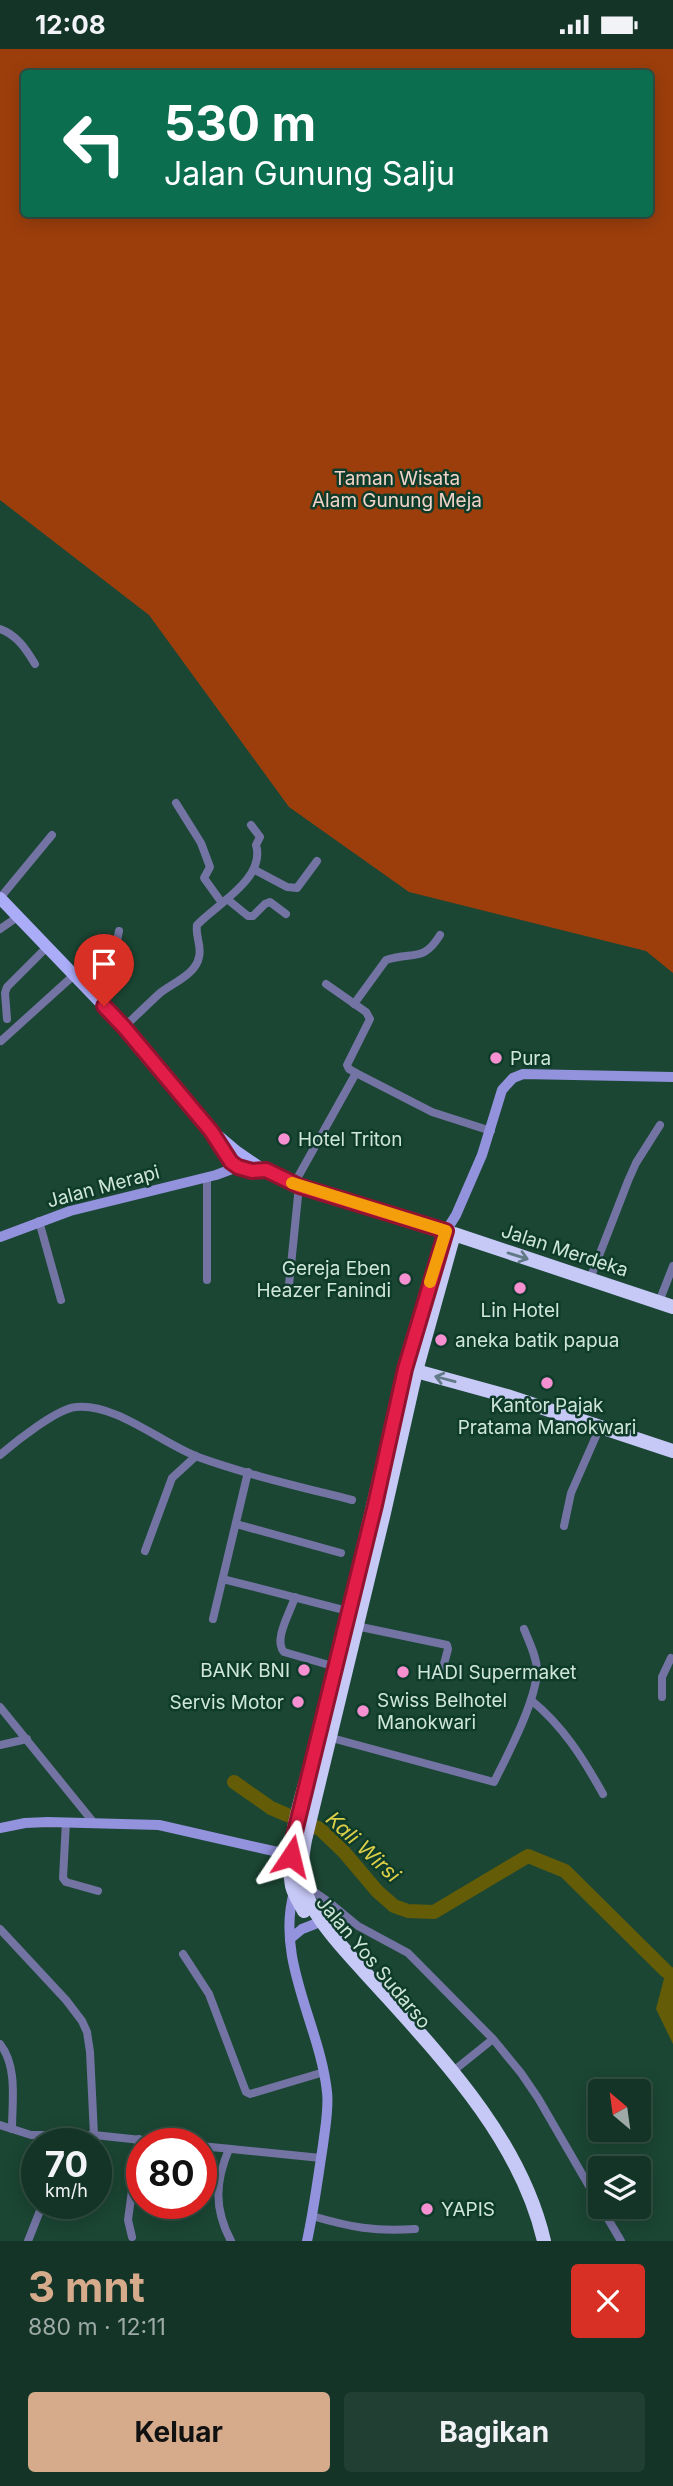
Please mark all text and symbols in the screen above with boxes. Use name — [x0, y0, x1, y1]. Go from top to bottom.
text: 12:08 — [35, 9, 106, 40]
text: 530 m — [164, 94, 316, 153]
icon: left — [49, 98, 140, 189]
text: Jalan Gunung Salju — [164, 154, 455, 193]
park label: Taman Wisata Alam Gunung Meja — [312, 467, 482, 512]
pin — [74, 934, 134, 1006]
icon: arrive — [85, 945, 123, 983]
place label: Pura — [510, 1047, 551, 1070]
marker: Pura — [488, 1050, 504, 1066]
place label: Hotel Triton — [298, 1128, 402, 1151]
marker: Hotel Triton — [276, 1131, 292, 1147]
street label: Jalan Merapi — [44, 1160, 162, 1213]
street label: Jalan Merdeka — [498, 1219, 631, 1282]
one-way arrow — [507, 1251, 529, 1263]
place label: Gereja Eben Heazer Fanindi — [256, 1257, 391, 1302]
marker: Gereja Eben Heazer Fanindi — [397, 1271, 413, 1287]
marker: Lin Hotel — [512, 1280, 528, 1296]
place label: Lin Hotel — [480, 1299, 560, 1322]
place label: aneka batik papua — [455, 1329, 620, 1352]
marker: aneka batik papua — [433, 1332, 449, 1348]
one-way arrow — [434, 1372, 456, 1385]
marker: Kantor Pajak Pratama Manokwari — [539, 1375, 555, 1391]
place label: Kantor Pajak Pratama Manokwari — [458, 1394, 636, 1439]
place label: BANK BNI — [200, 1659, 290, 1682]
place label: HADI Supermaket — [417, 1661, 577, 1684]
marker: BANK BNI — [296, 1662, 312, 1678]
marker: HADI Supermaket — [395, 1664, 411, 1680]
place label: Swiss Belhotel Manokwari — [377, 1689, 507, 1734]
place label: Servis Motor — [169, 1691, 284, 1714]
marker: Servis Motor — [290, 1694, 306, 1710]
marker: Swiss Belhotel Manokwari — [355, 1703, 371, 1719]
water label: Kali Wirsi — [321, 1806, 406, 1888]
position arrow — [254, 1819, 328, 1893]
street label: Jalan Yos Sudarso — [311, 1891, 436, 2033]
north arrow — [588, 2079, 651, 2142]
map controls — [588, 2079, 651, 2219]
speed limit sign: 80 — [126, 2128, 217, 2219]
text: 70 — [45, 2143, 88, 2185]
button: layers — [588, 2156, 651, 2219]
text: km/h — [45, 2180, 88, 2201]
place label: YAPIS — [441, 2198, 495, 2221]
marker: YAPIS — [419, 2201, 435, 2217]
text: 3 mnt — [28, 2261, 145, 2312]
button: close — [571, 2264, 645, 2338]
text: 880 m · 12:11 — [28, 2313, 166, 2341]
button: Keluar — [28, 2392, 330, 2472]
button: Bagikan — [344, 2392, 645, 2472]

